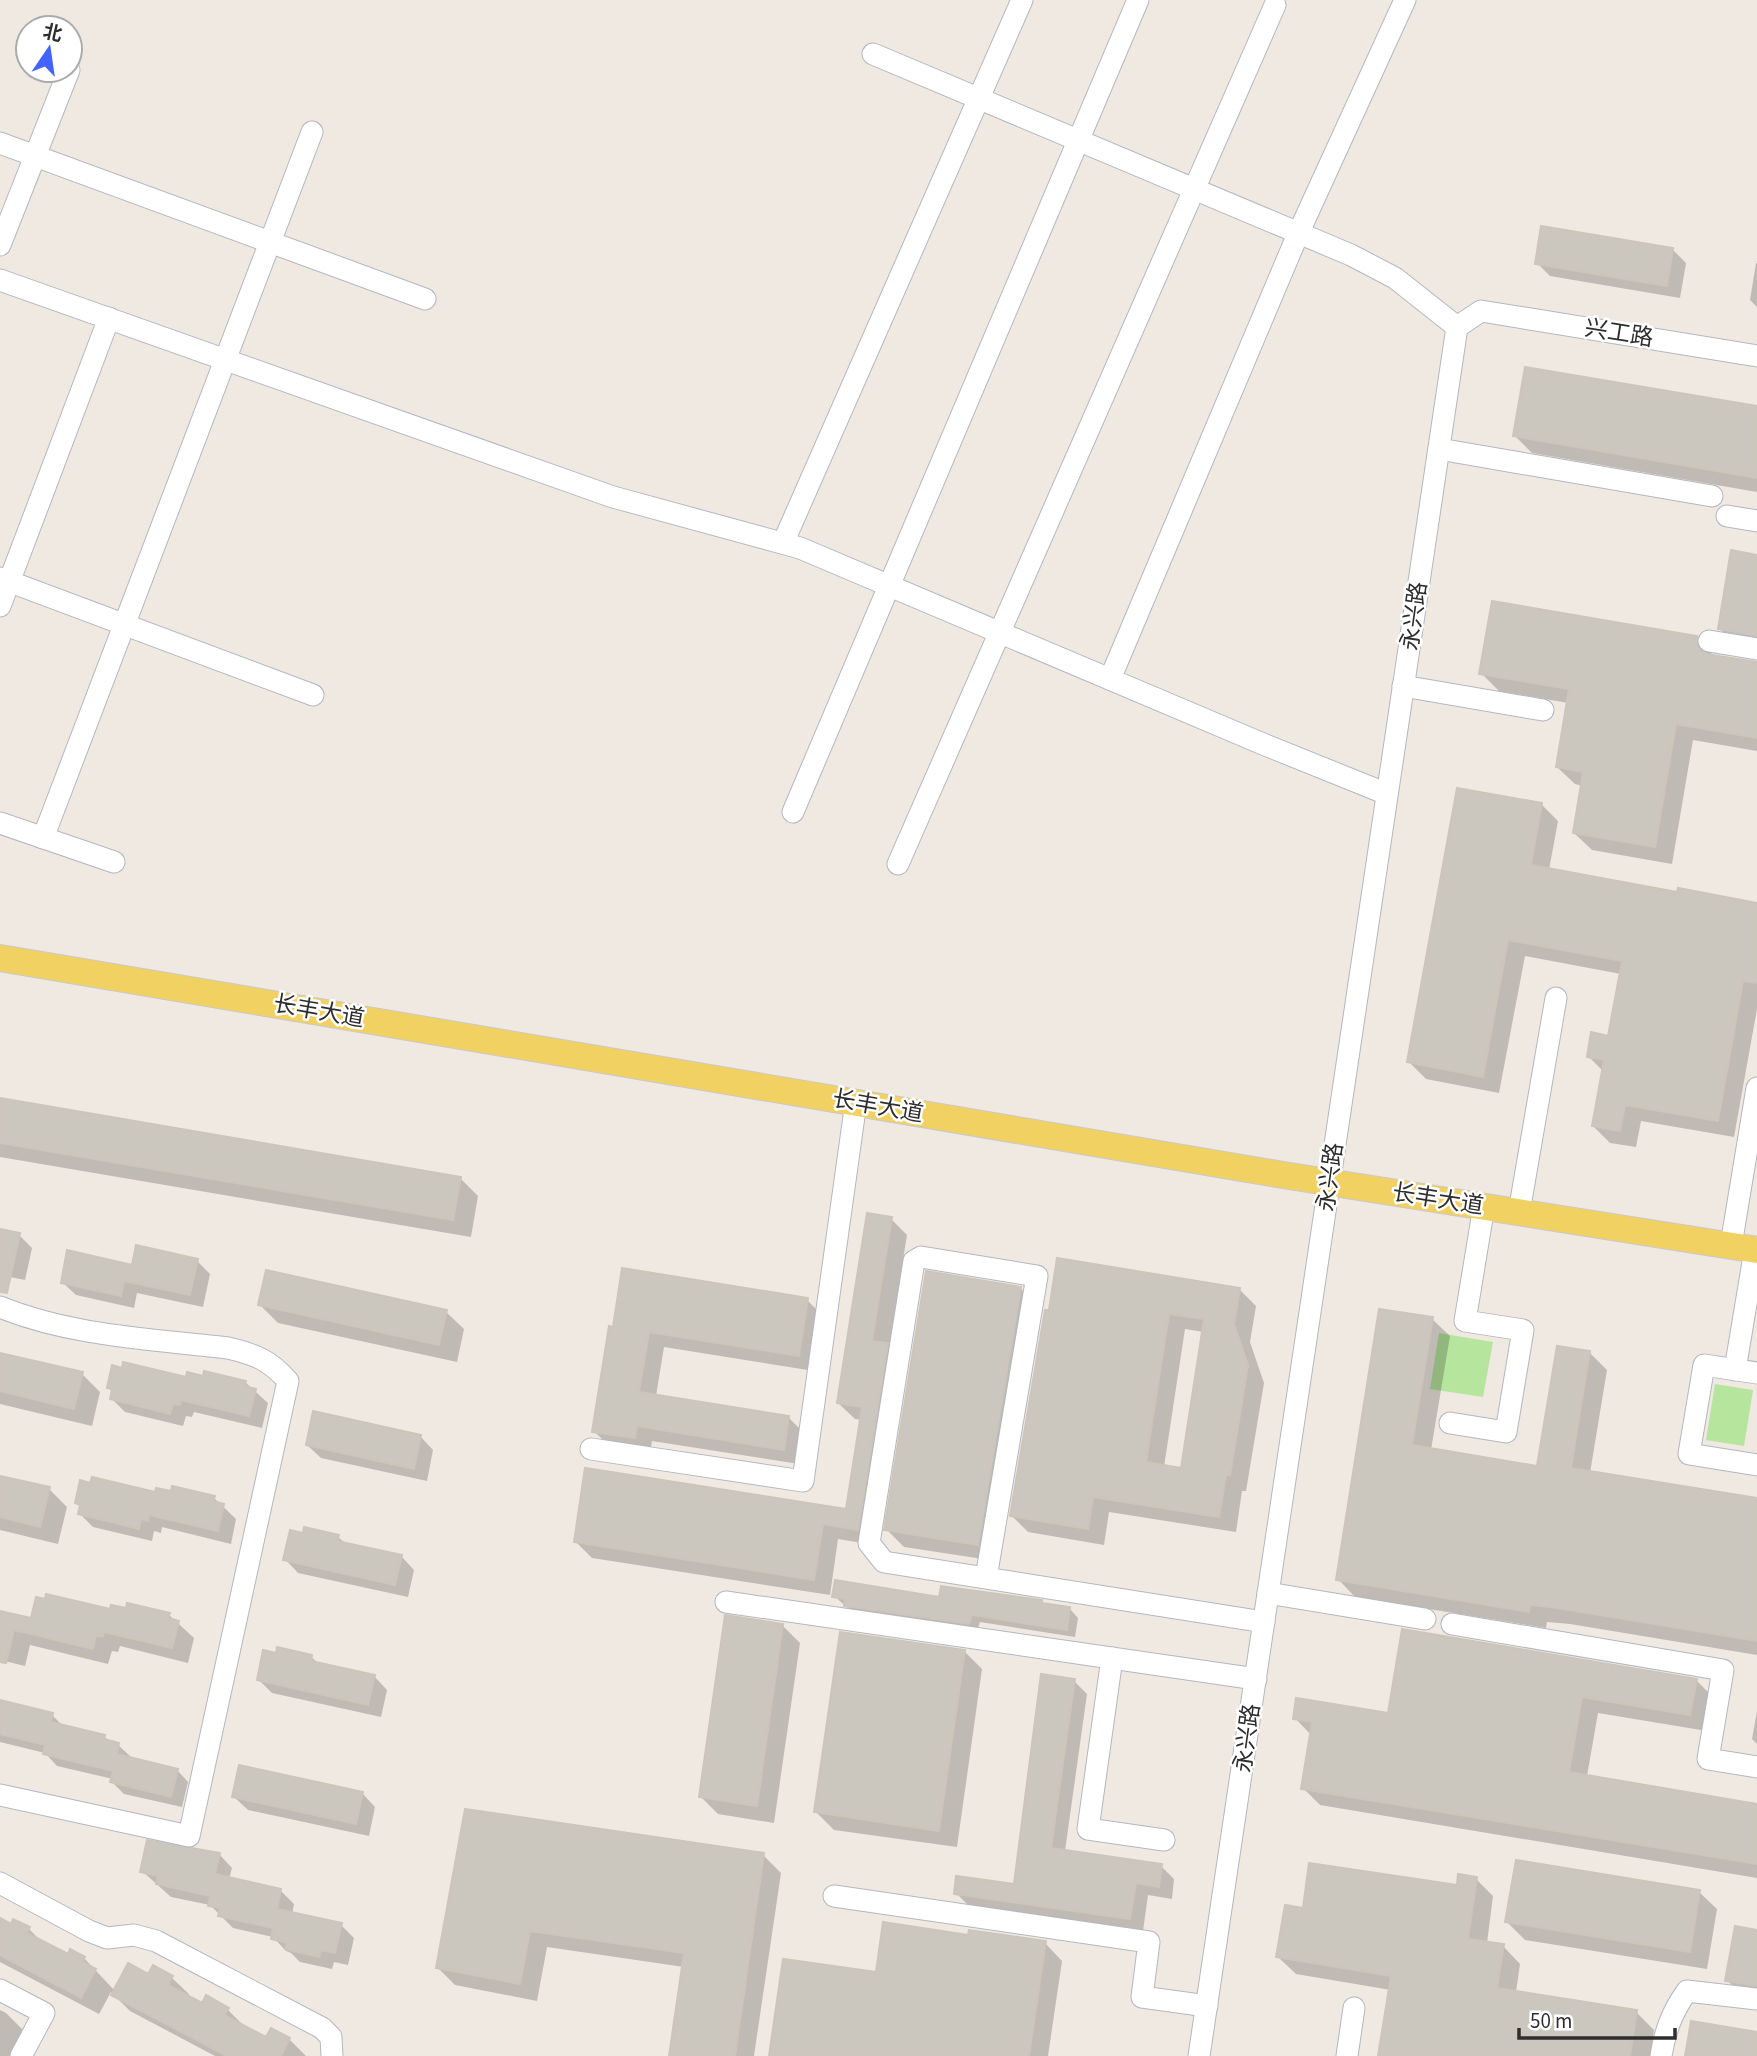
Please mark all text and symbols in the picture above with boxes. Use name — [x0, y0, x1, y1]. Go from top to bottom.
north arrow — [14, 14, 84, 84]
text: 北 — [40, 19, 65, 49]
street label: 兴工路 — [1582, 311, 1656, 355]
street label: 永兴路 — [1393, 580, 1435, 652]
street label: 长丰大道 — [271, 987, 367, 1035]
street label: 长丰大道 — [830, 1082, 926, 1130]
street label: 永兴路 — [1309, 1141, 1351, 1213]
street label: 长丰大道 — [1390, 1176, 1486, 1222]
street label: 永兴路 — [1226, 1702, 1268, 1774]
scale bar — [1519, 1996, 1675, 2040]
text: 50 m — [1530, 2006, 1572, 2036]

